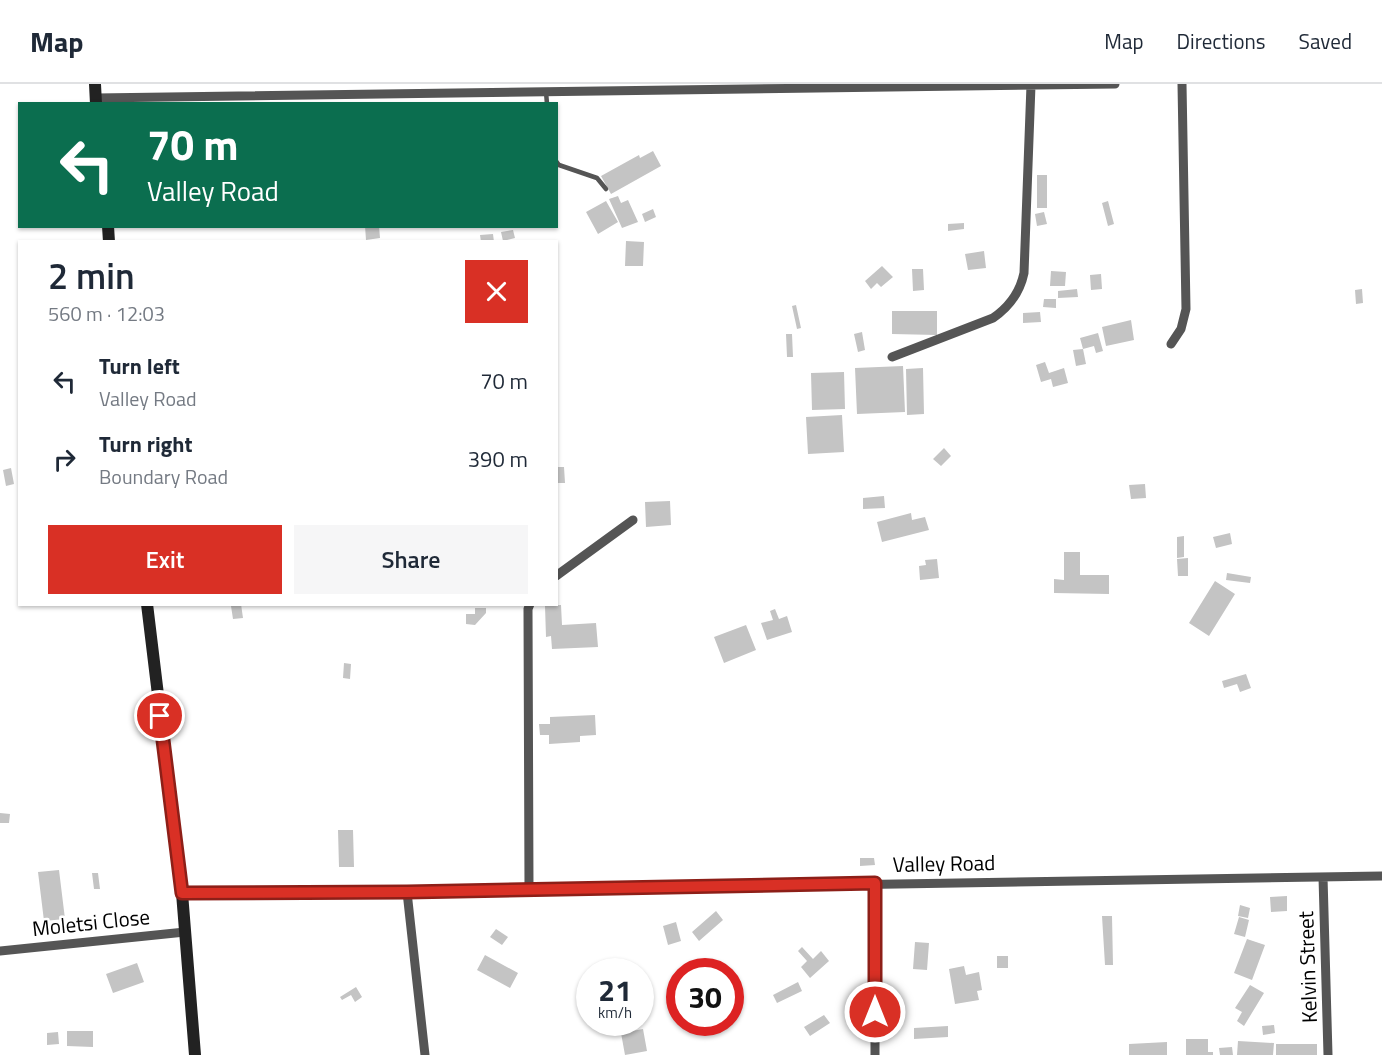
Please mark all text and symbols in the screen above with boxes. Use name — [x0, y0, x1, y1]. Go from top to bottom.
text: Map — [30, 20, 84, 63]
text: Map — [1104, 25, 1144, 57]
text: Directions — [1177, 25, 1266, 57]
text: Saved — [1299, 25, 1352, 57]
text: 70 m — [147, 112, 239, 176]
icon: left — [48, 126, 126, 204]
text: Valley Road — [147, 170, 279, 211]
text: 2 min — [48, 248, 135, 303]
button: close — [465, 260, 528, 323]
text: 560 m · 12:03 — [48, 298, 165, 329]
text: Turn left — [99, 349, 180, 383]
text: 70 m — [480, 364, 528, 398]
icon: left — [48, 365, 81, 398]
text: Valley Road — [99, 383, 197, 414]
text: Turn right — [99, 427, 193, 461]
text: 390 m — [468, 442, 528, 476]
icon: right — [48, 443, 81, 476]
text: Boundary Road — [99, 461, 228, 492]
button: Exit — [48, 525, 282, 594]
button: Share — [294, 525, 528, 594]
pin — [134, 690, 185, 741]
icon: arrive — [143, 699, 176, 732]
street label: Valley Road — [892, 846, 996, 880]
street label: Moletsi Close — [30, 900, 151, 944]
street label: Kelvin Street — [1289, 910, 1325, 1023]
speed limit sign: 30 — [666, 958, 744, 1036]
text: 21 — [598, 967, 632, 1013]
position arrow — [843, 980, 907, 1044]
text: km/h — [598, 1001, 632, 1024]

